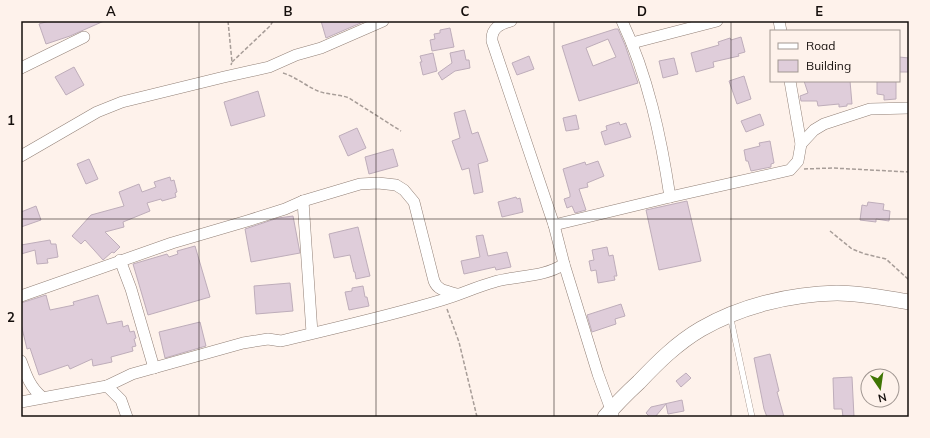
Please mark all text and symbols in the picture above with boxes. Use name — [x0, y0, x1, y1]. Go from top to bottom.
text: A — [106, 3, 116, 19]
text: B — [284, 3, 293, 19]
text: C — [461, 3, 470, 19]
text: D — [637, 3, 647, 19]
text: E — [815, 3, 823, 19]
legend — [770, 30, 900, 82]
text: Road — [806, 38, 835, 53]
text: Building — [806, 58, 851, 73]
text: 1 — [7, 112, 15, 128]
text: 2 — [7, 309, 15, 325]
north arrow — [860, 368, 900, 408]
text: N — [877, 390, 888, 405]

